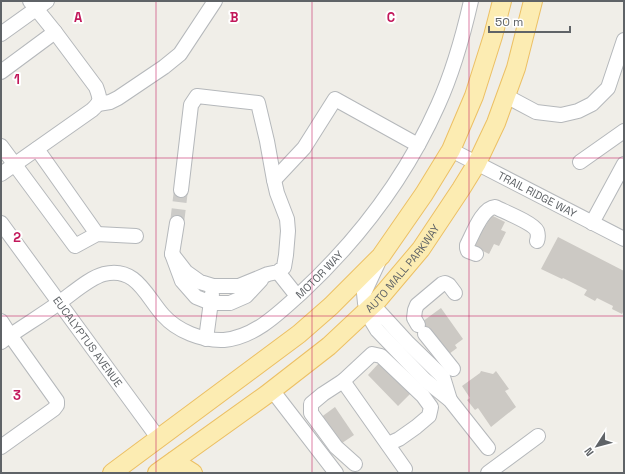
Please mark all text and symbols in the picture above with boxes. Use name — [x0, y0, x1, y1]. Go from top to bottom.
scale bar — [489, 8, 570, 34]
text: A — [74, 9, 83, 26]
text: B — [230, 9, 239, 26]
text: C — [387, 9, 395, 26]
text: 50 m — [495, 14, 523, 30]
text: 1 — [14, 71, 20, 88]
street label: TRAIL RIDGE WAY — [495, 168, 579, 221]
street label: AUTO MALL PARKWAY — [362, 221, 443, 316]
text: 2 — [13, 229, 21, 246]
street label: MOTOR WAY — [293, 247, 346, 301]
street label: EUCALYPTUS AVENUE — [50, 294, 126, 390]
text: 3 — [13, 387, 21, 404]
north arrow — [577, 426, 617, 466]
text: N — [581, 445, 597, 459]

